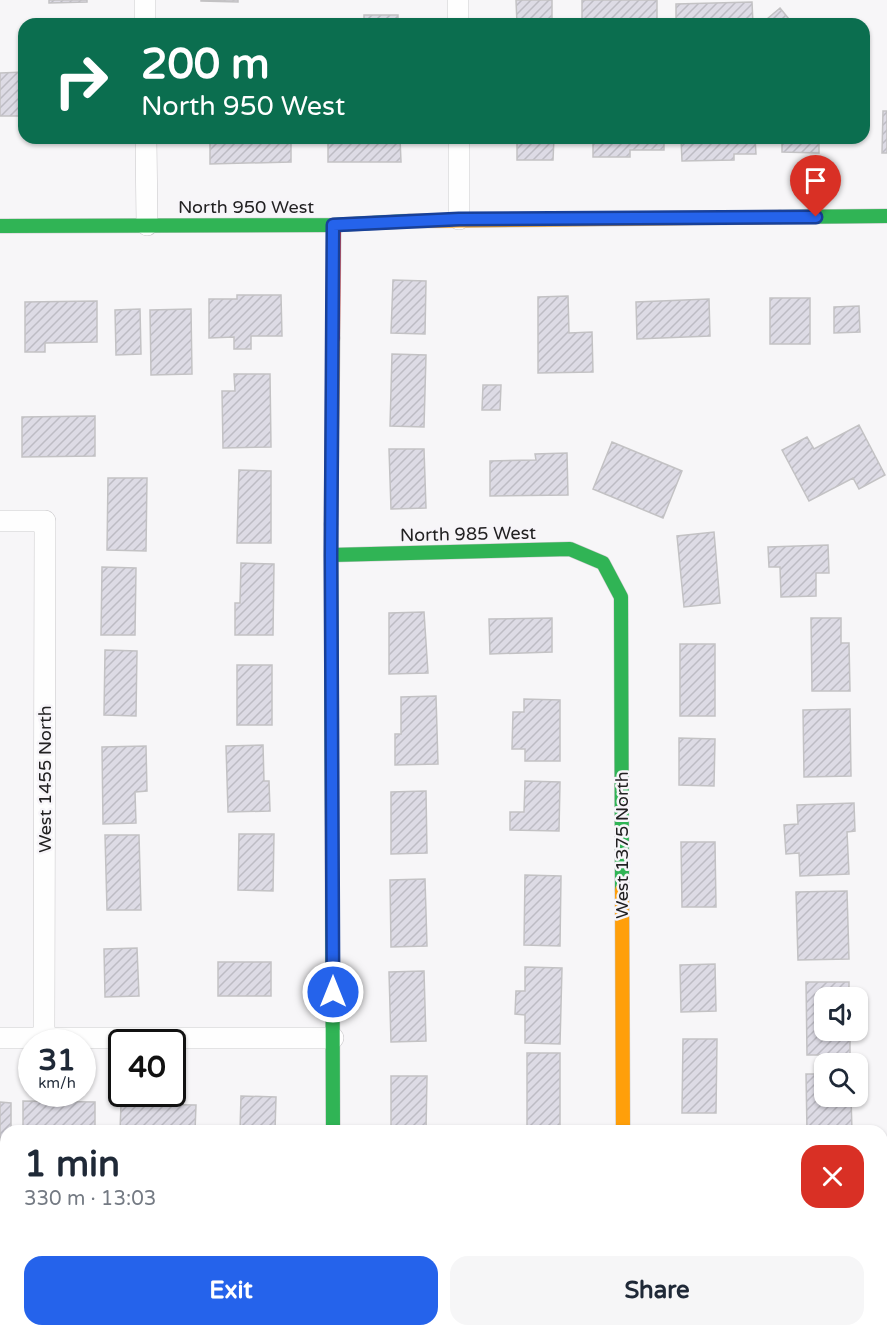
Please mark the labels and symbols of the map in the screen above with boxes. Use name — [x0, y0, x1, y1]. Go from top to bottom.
pin — [790, 155, 841, 217]
street label: North 950 West — [178, 196, 314, 218]
street label: North 985 West — [400, 522, 536, 546]
street label: West 1455 North — [34, 705, 56, 853]
street label: West 1375 North — [611, 771, 633, 919]
position arrow — [301, 960, 365, 1024]
speed limit sign: 40 — [108, 1029, 186, 1107]

